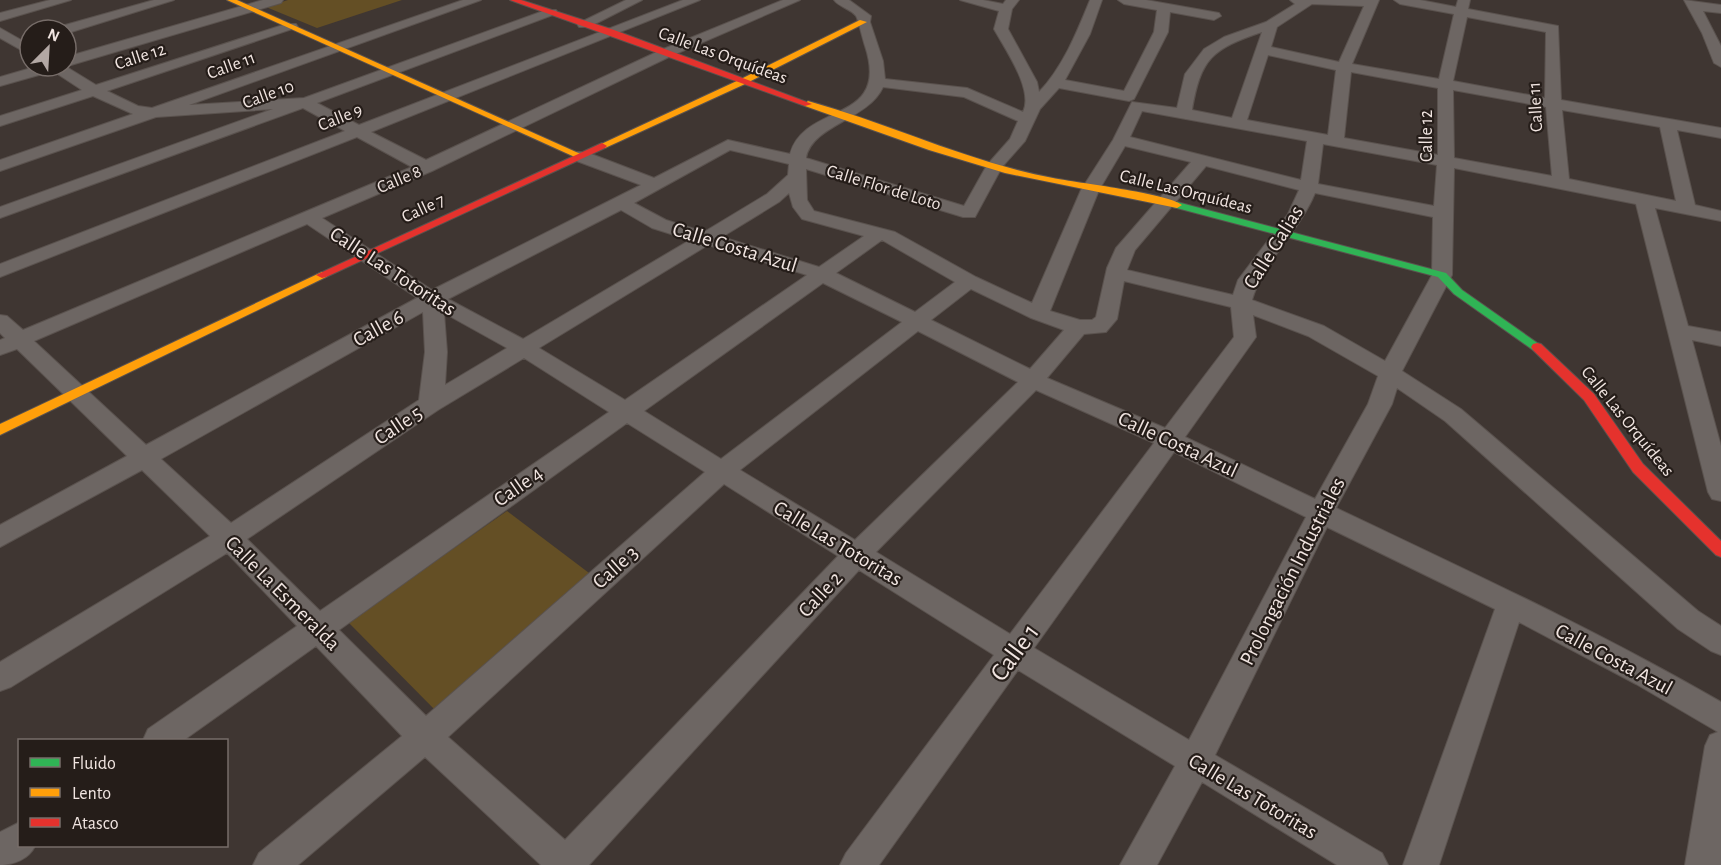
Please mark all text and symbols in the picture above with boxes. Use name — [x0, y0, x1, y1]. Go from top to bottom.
north arrow — [18, 18, 78, 78]
street label: Calle Las Orquídeas — [656, 24, 790, 88]
text: N — [45, 26, 62, 45]
street label: Calle 12 — [113, 40, 168, 74]
street label: Calle 11 — [205, 49, 258, 83]
street label: Calle 10 — [240, 77, 297, 113]
street label: Calle 11 — [1526, 81, 1546, 133]
street label: Calle 9 — [316, 101, 365, 135]
street label: Calle 12 — [1418, 110, 1436, 162]
street label: Calle Flor de Loto — [824, 162, 943, 214]
street label: Calle 8 — [375, 163, 424, 197]
street label: Calle Las Orquídeas — [1118, 167, 1254, 217]
street label: Calle 7 — [399, 191, 448, 227]
street label: Calle Galias — [1240, 202, 1307, 293]
street label: Calle Costa Azul — [670, 219, 800, 276]
street label: Calle Las Totoritas — [326, 223, 459, 320]
street label: Calle 6 — [350, 306, 407, 351]
street label: Calle Las Orquídeas — [1577, 363, 1677, 480]
street label: Calle 5 — [370, 402, 426, 449]
street label: Calle Costa Azul — [1115, 408, 1241, 481]
street label: Calle 4 — [490, 462, 547, 511]
street label: Prolongación Industriales — [1236, 474, 1349, 668]
street label: Calle Las Totoritas — [770, 497, 906, 590]
street label: Calle La Esmeralda — [221, 532, 344, 655]
street label: Calle 3 — [589, 542, 642, 593]
street label: Calle 2 — [794, 568, 846, 621]
street label: Calle 1 — [986, 619, 1044, 686]
street label: Calle Costa Azul — [1552, 620, 1676, 699]
legend — [18, 739, 228, 847]
street label: Calle Las Totoritas — [1185, 750, 1321, 843]
text: Fluido — [72, 755, 116, 773]
text: Lento — [72, 785, 111, 803]
text: Atasco — [72, 815, 119, 833]

